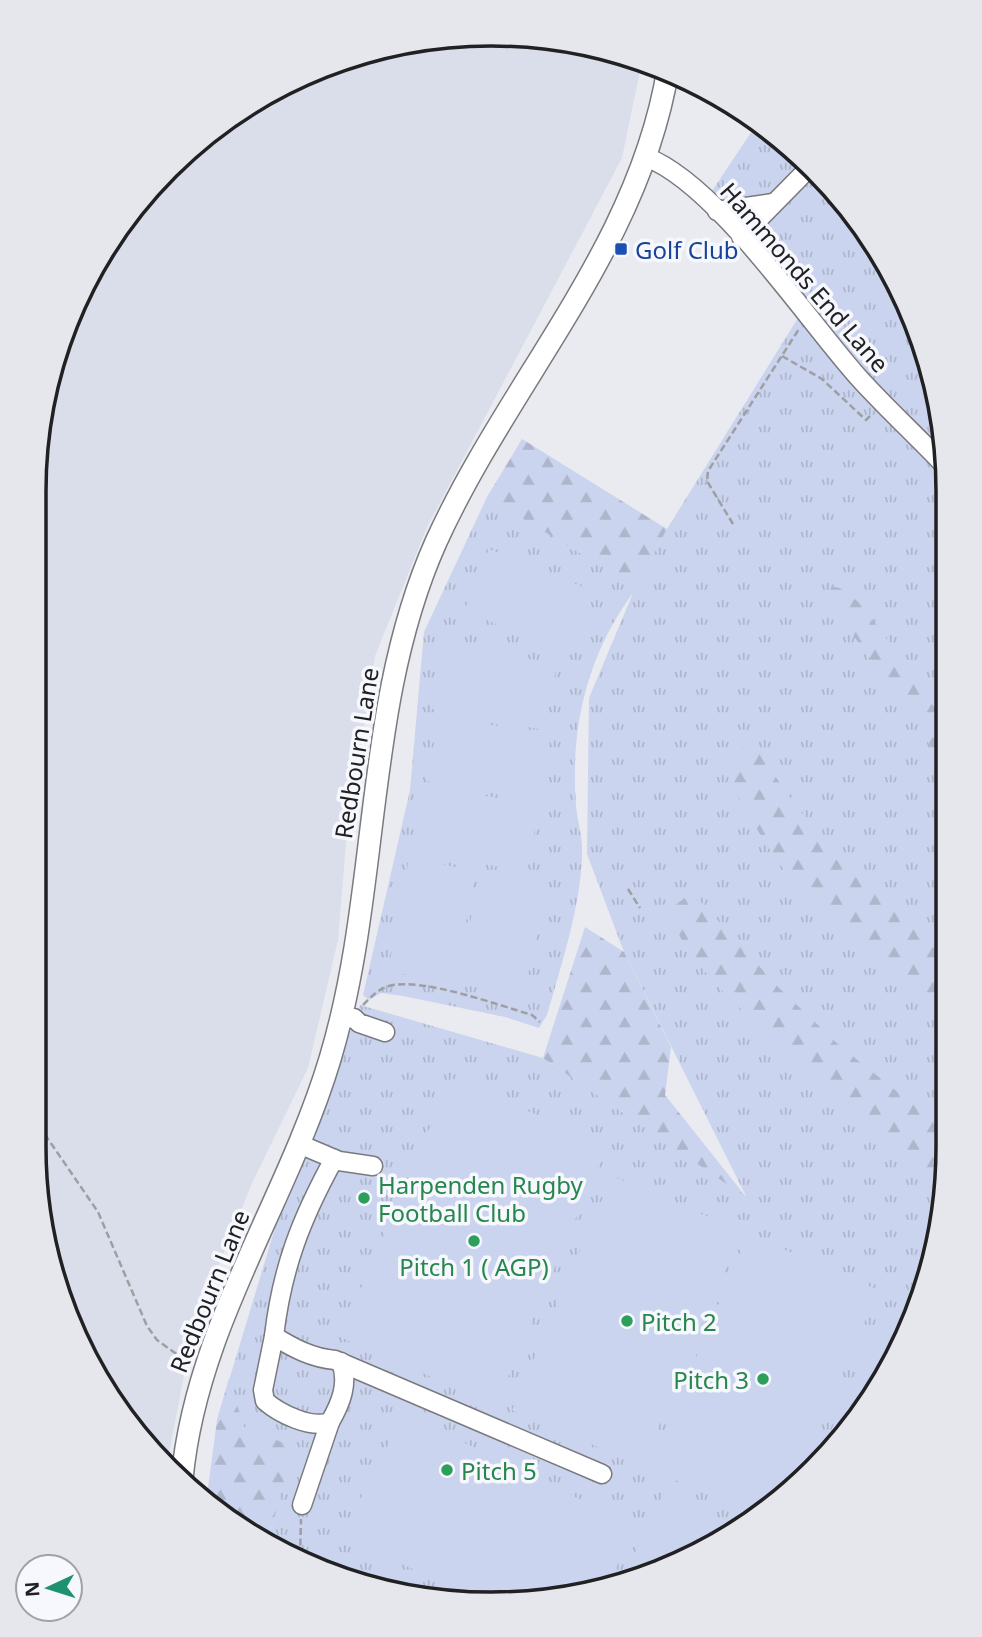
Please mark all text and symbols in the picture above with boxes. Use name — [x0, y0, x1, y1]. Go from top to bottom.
street label: Hammonds End Lane — [713, 175, 897, 379]
place label: Golf Club — [635, 233, 739, 266]
marker: Golf Club — [613, 241, 629, 257]
street label: Redbourn Lane — [326, 665, 386, 841]
place label: Harpenden Rugby Football Club — [378, 1168, 583, 1229]
marker: Harpenden Rugby Football Club — [356, 1190, 372, 1206]
street label: Redbourn Lane — [161, 1205, 257, 1377]
marker: Pitch 1 ( AGP) — [466, 1233, 482, 1249]
place label: Pitch 1 ( AGP) — [399, 1250, 549, 1283]
place label: Pitch 2 — [641, 1305, 717, 1338]
marker: Pitch 2 — [619, 1313, 635, 1329]
place label: Pitch 3 — [673, 1363, 749, 1396]
marker: Pitch 3 — [755, 1371, 771, 1387]
place label: Pitch 5 — [461, 1454, 537, 1487]
marker: Pitch 5 — [439, 1462, 455, 1478]
north arrow — [14, 1553, 84, 1623]
text: N — [19, 1581, 46, 1598]

